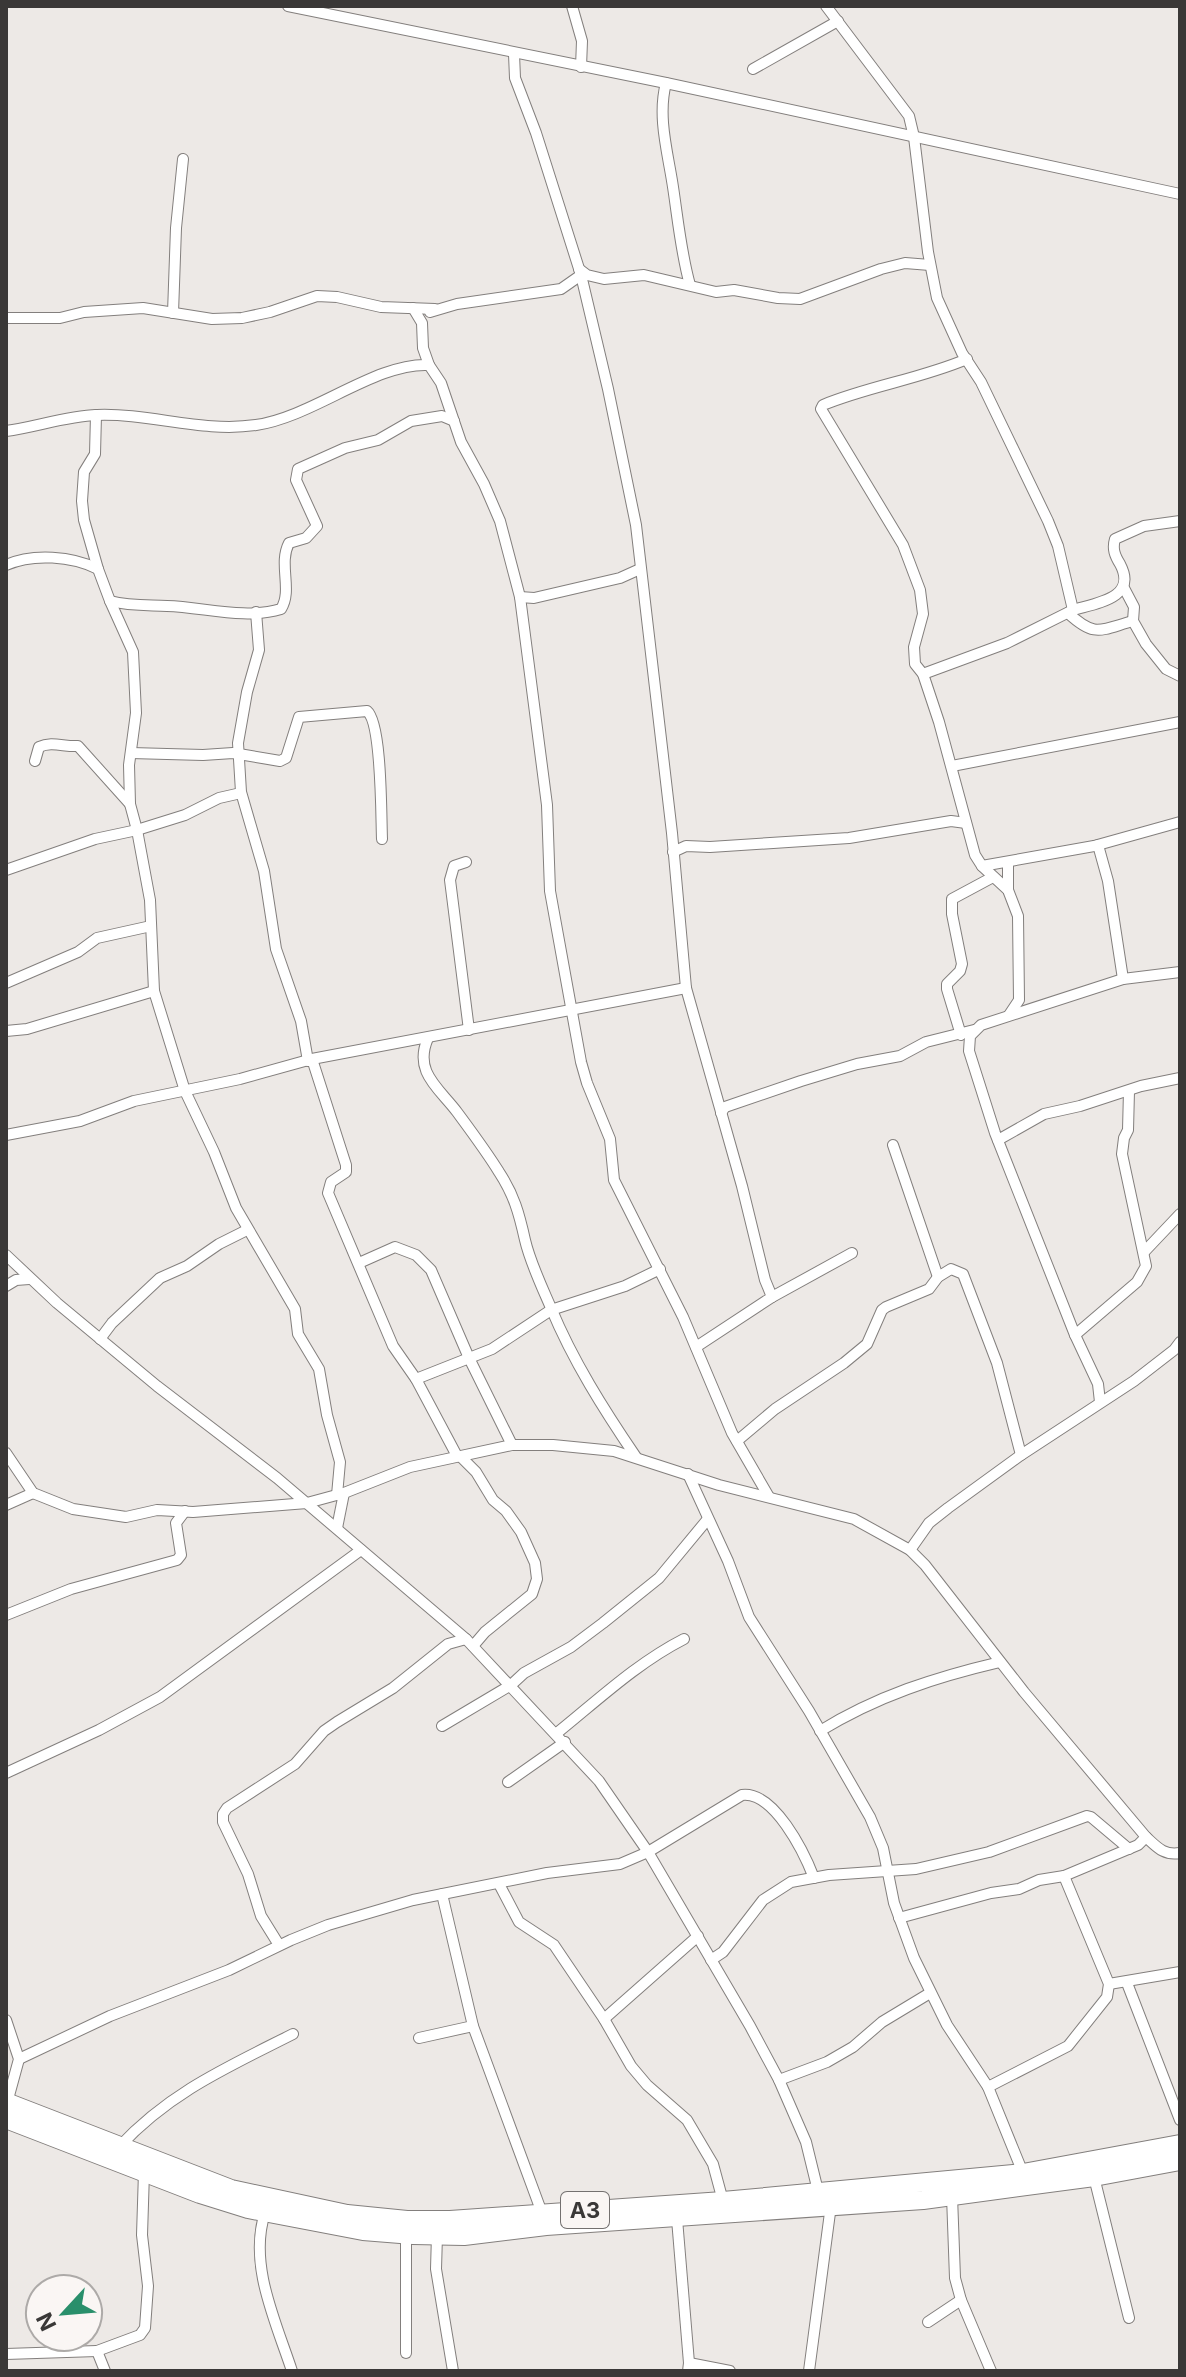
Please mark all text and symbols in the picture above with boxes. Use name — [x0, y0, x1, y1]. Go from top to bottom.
road number: A3 — [561, 2192, 609, 2228]
north arrow — [24, 2273, 104, 2353]
text: N — [31, 2309, 61, 2335]

